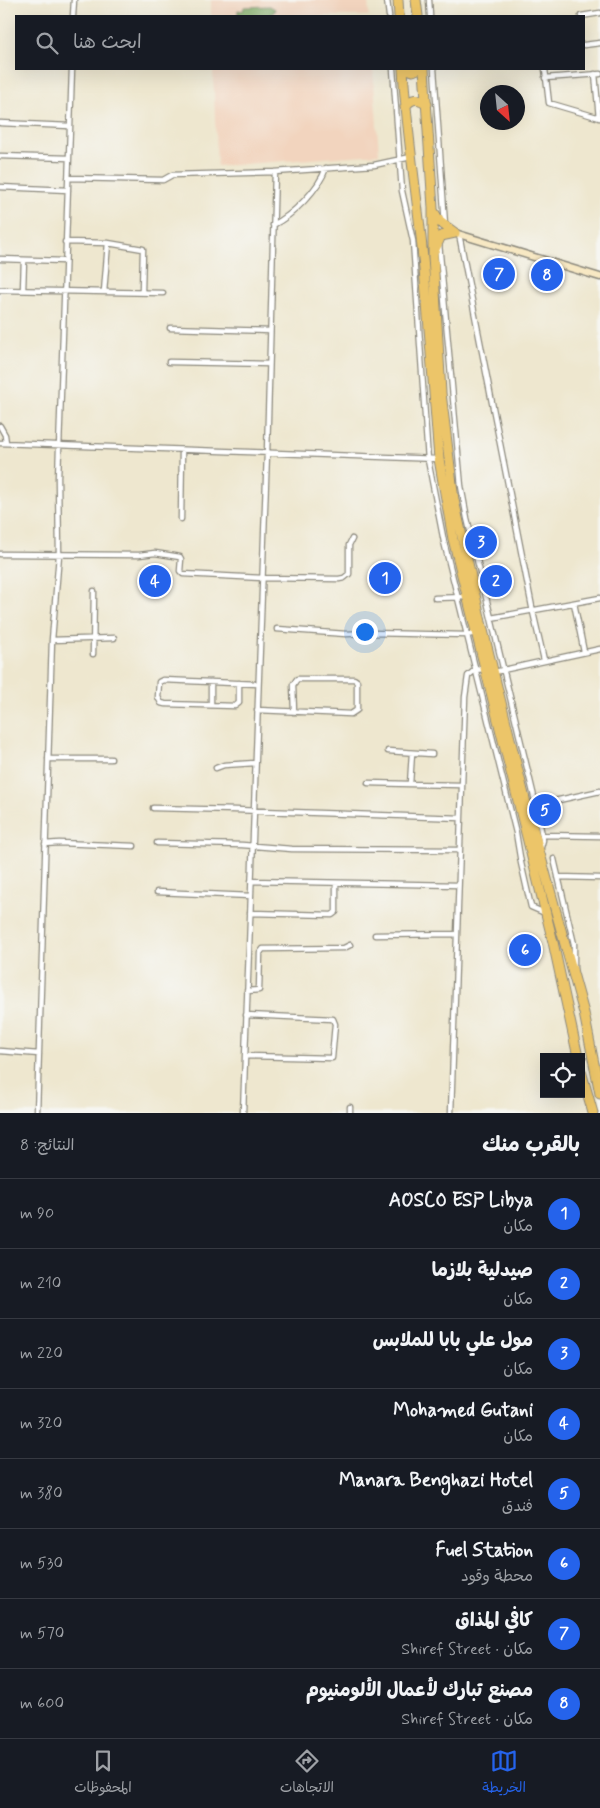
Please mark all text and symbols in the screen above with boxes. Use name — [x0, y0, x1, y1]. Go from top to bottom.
search box — [15, 15, 585, 70]
icon: search — [33, 29, 61, 57]
text: ابحث هنا — [73, 30, 142, 55]
north arrow — [480, 85, 525, 130]
pin: 7 — [483, 255, 515, 293]
pin: 8 — [531, 256, 563, 294]
pin: 3 — [465, 523, 497, 561]
pin: 1 — [369, 559, 401, 597]
pin: 4 — [139, 562, 171, 600]
pin: 2 — [480, 562, 512, 600]
your location — [352, 619, 378, 645]
pin: 5 — [529, 791, 561, 829]
pin: 6 — [509, 931, 541, 969]
map controls — [540, 1053, 585, 1098]
button: locate — [540, 1053, 585, 1098]
text: بالقرب منك — [482, 1131, 580, 1159]
text: النتائج: 8 — [20, 1135, 75, 1156]
text: AOSCO ESP Libya — [389, 1188, 533, 1213]
text: 90 m — [20, 1203, 54, 1224]
text: 1 — [560, 1203, 568, 1224]
text: مكان — [503, 1216, 533, 1237]
text: صيدلية بلازما — [432, 1258, 533, 1283]
text: 210 m — [20, 1273, 61, 1294]
text: 2 — [560, 1273, 568, 1294]
text: مكان — [503, 1289, 533, 1310]
text: مول علي بابا للملابس — [373, 1328, 533, 1353]
text: 220 m — [20, 1343, 63, 1364]
text: 3 — [560, 1343, 568, 1364]
text: مكان — [503, 1359, 533, 1380]
text: Mohamed Gutani — [393, 1398, 533, 1423]
text: 320 m — [20, 1413, 62, 1434]
text: 4 — [559, 1413, 569, 1434]
text: مكان — [503, 1426, 533, 1447]
text: Manara Benghazi Hotel — [339, 1468, 533, 1493]
text: 380 m — [20, 1483, 63, 1504]
text: 5 — [559, 1483, 569, 1504]
text: فندق — [502, 1496, 533, 1517]
text: Fuel Station — [436, 1538, 533, 1563]
text: 530 m — [20, 1553, 63, 1574]
text: 6 — [560, 1553, 568, 1574]
text: محطة وقود — [461, 1566, 533, 1587]
text: كافي المذاق — [455, 1608, 533, 1633]
text: 570 m — [20, 1623, 64, 1644]
text: 7 — [559, 1623, 569, 1644]
text: مكان · Shiref Street — [401, 1639, 533, 1660]
text: مصنع تبارك لأعمال الألومنيوم — [306, 1678, 533, 1703]
text: 600 m — [20, 1693, 64, 1714]
text: 8 — [559, 1693, 569, 1714]
text: مكان · Shiref Street — [401, 1709, 533, 1730]
tab: المحفوظات — [74, 1747, 132, 1800]
tab: الاتجاهات — [280, 1747, 334, 1800]
tab: الخريطة — [482, 1747, 526, 1800]

